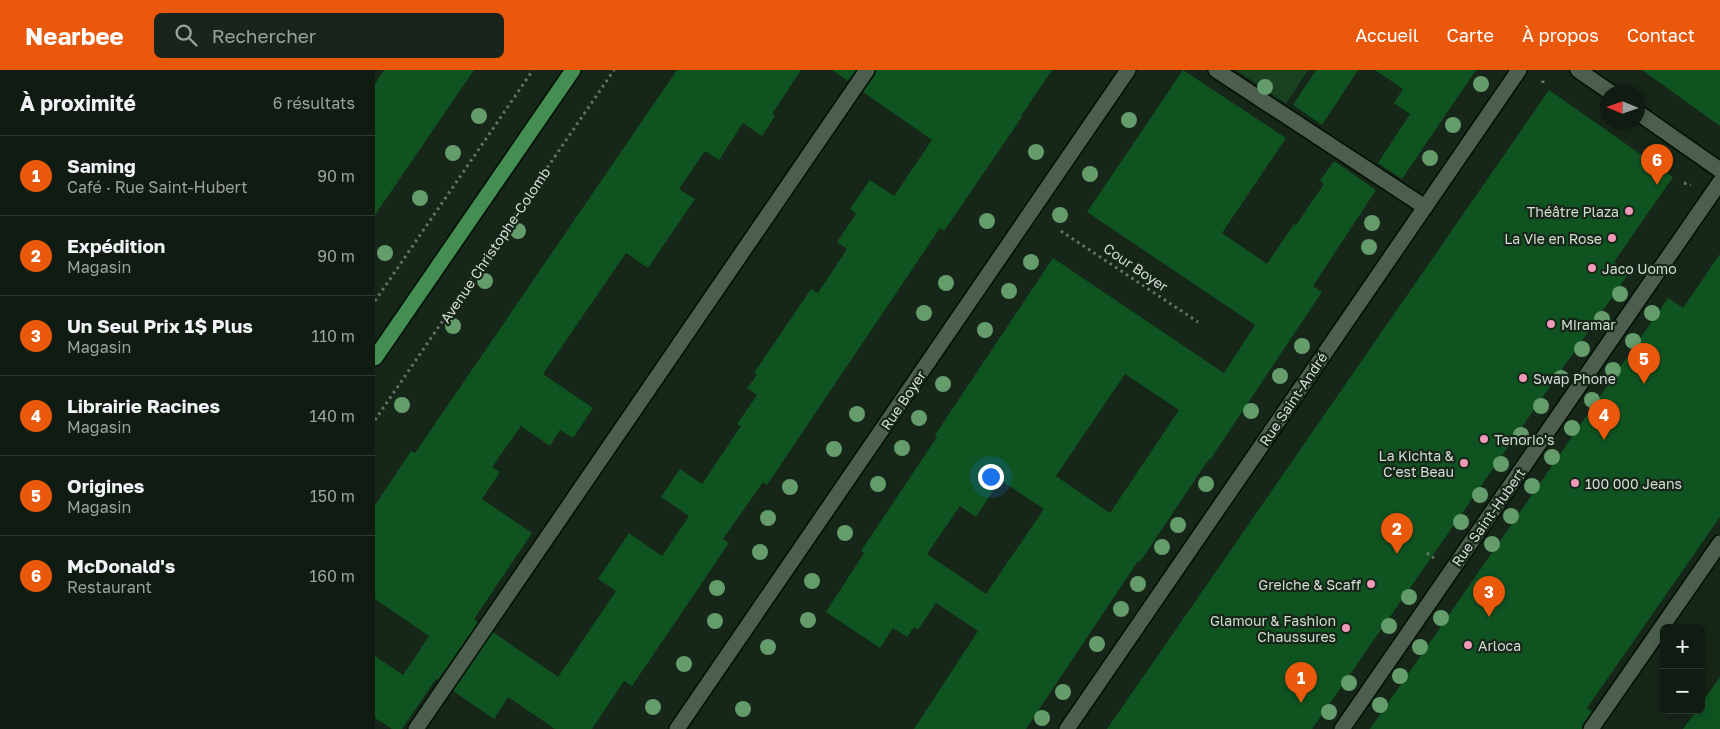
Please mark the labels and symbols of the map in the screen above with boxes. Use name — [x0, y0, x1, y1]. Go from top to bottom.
north arrow — [1600, 85, 1645, 130]
pin: 6 — [1641, 144, 1673, 185]
street label: Avenue Christophe-Colomb — [437, 164, 553, 326]
place label: Théâtre Plaza — [1527, 203, 1619, 220]
marker: Théâtre Plaza — [1623, 205, 1635, 217]
place label: La Vie en Rose — [1504, 230, 1602, 247]
marker: La Vie en Rose — [1606, 232, 1618, 244]
street label: Cour Boyer — [1101, 239, 1172, 295]
place label: Jaco Uomo — [1602, 260, 1677, 277]
marker: Jaco Uomo — [1586, 262, 1598, 274]
place label: Miramar — [1561, 316, 1616, 333]
marker: Miramar — [1545, 318, 1557, 330]
pin: 5 — [1628, 343, 1660, 384]
street label: Rue Saint-André — [1255, 349, 1331, 449]
street label: Rue Boyer — [877, 367, 929, 433]
place label: Swap Phone — [1533, 370, 1616, 387]
marker: Swap Phone — [1517, 372, 1529, 384]
pin: 4 — [1588, 399, 1620, 440]
place label: Tenorio's — [1494, 431, 1555, 448]
marker: Tenorio's — [1478, 433, 1490, 445]
place label: La Kichta & C'est Beau — [1379, 447, 1455, 480]
marker: La Kichta & C'est Beau — [1458, 457, 1470, 469]
your location — [978, 464, 1004, 490]
street label: Rue Saint-Hubert — [1448, 465, 1528, 569]
place label: 100 000 Jeans — [1585, 475, 1682, 492]
marker: 100 000 Jeans — [1569, 477, 1581, 489]
pin: 2 — [1381, 513, 1413, 554]
place label: Greiche & Scaff — [1258, 576, 1361, 593]
pin: 3 — [1473, 576, 1505, 617]
marker: Greiche & Scaff — [1365, 578, 1377, 590]
place label: Glamour & Fashion Chaussures — [1210, 612, 1336, 645]
marker: Glamour & Fashion Chaussures — [1340, 622, 1352, 634]
place label: Arloca — [1478, 637, 1521, 654]
marker: Arloca — [1462, 639, 1474, 651]
pin: 1 — [1285, 662, 1317, 703]

